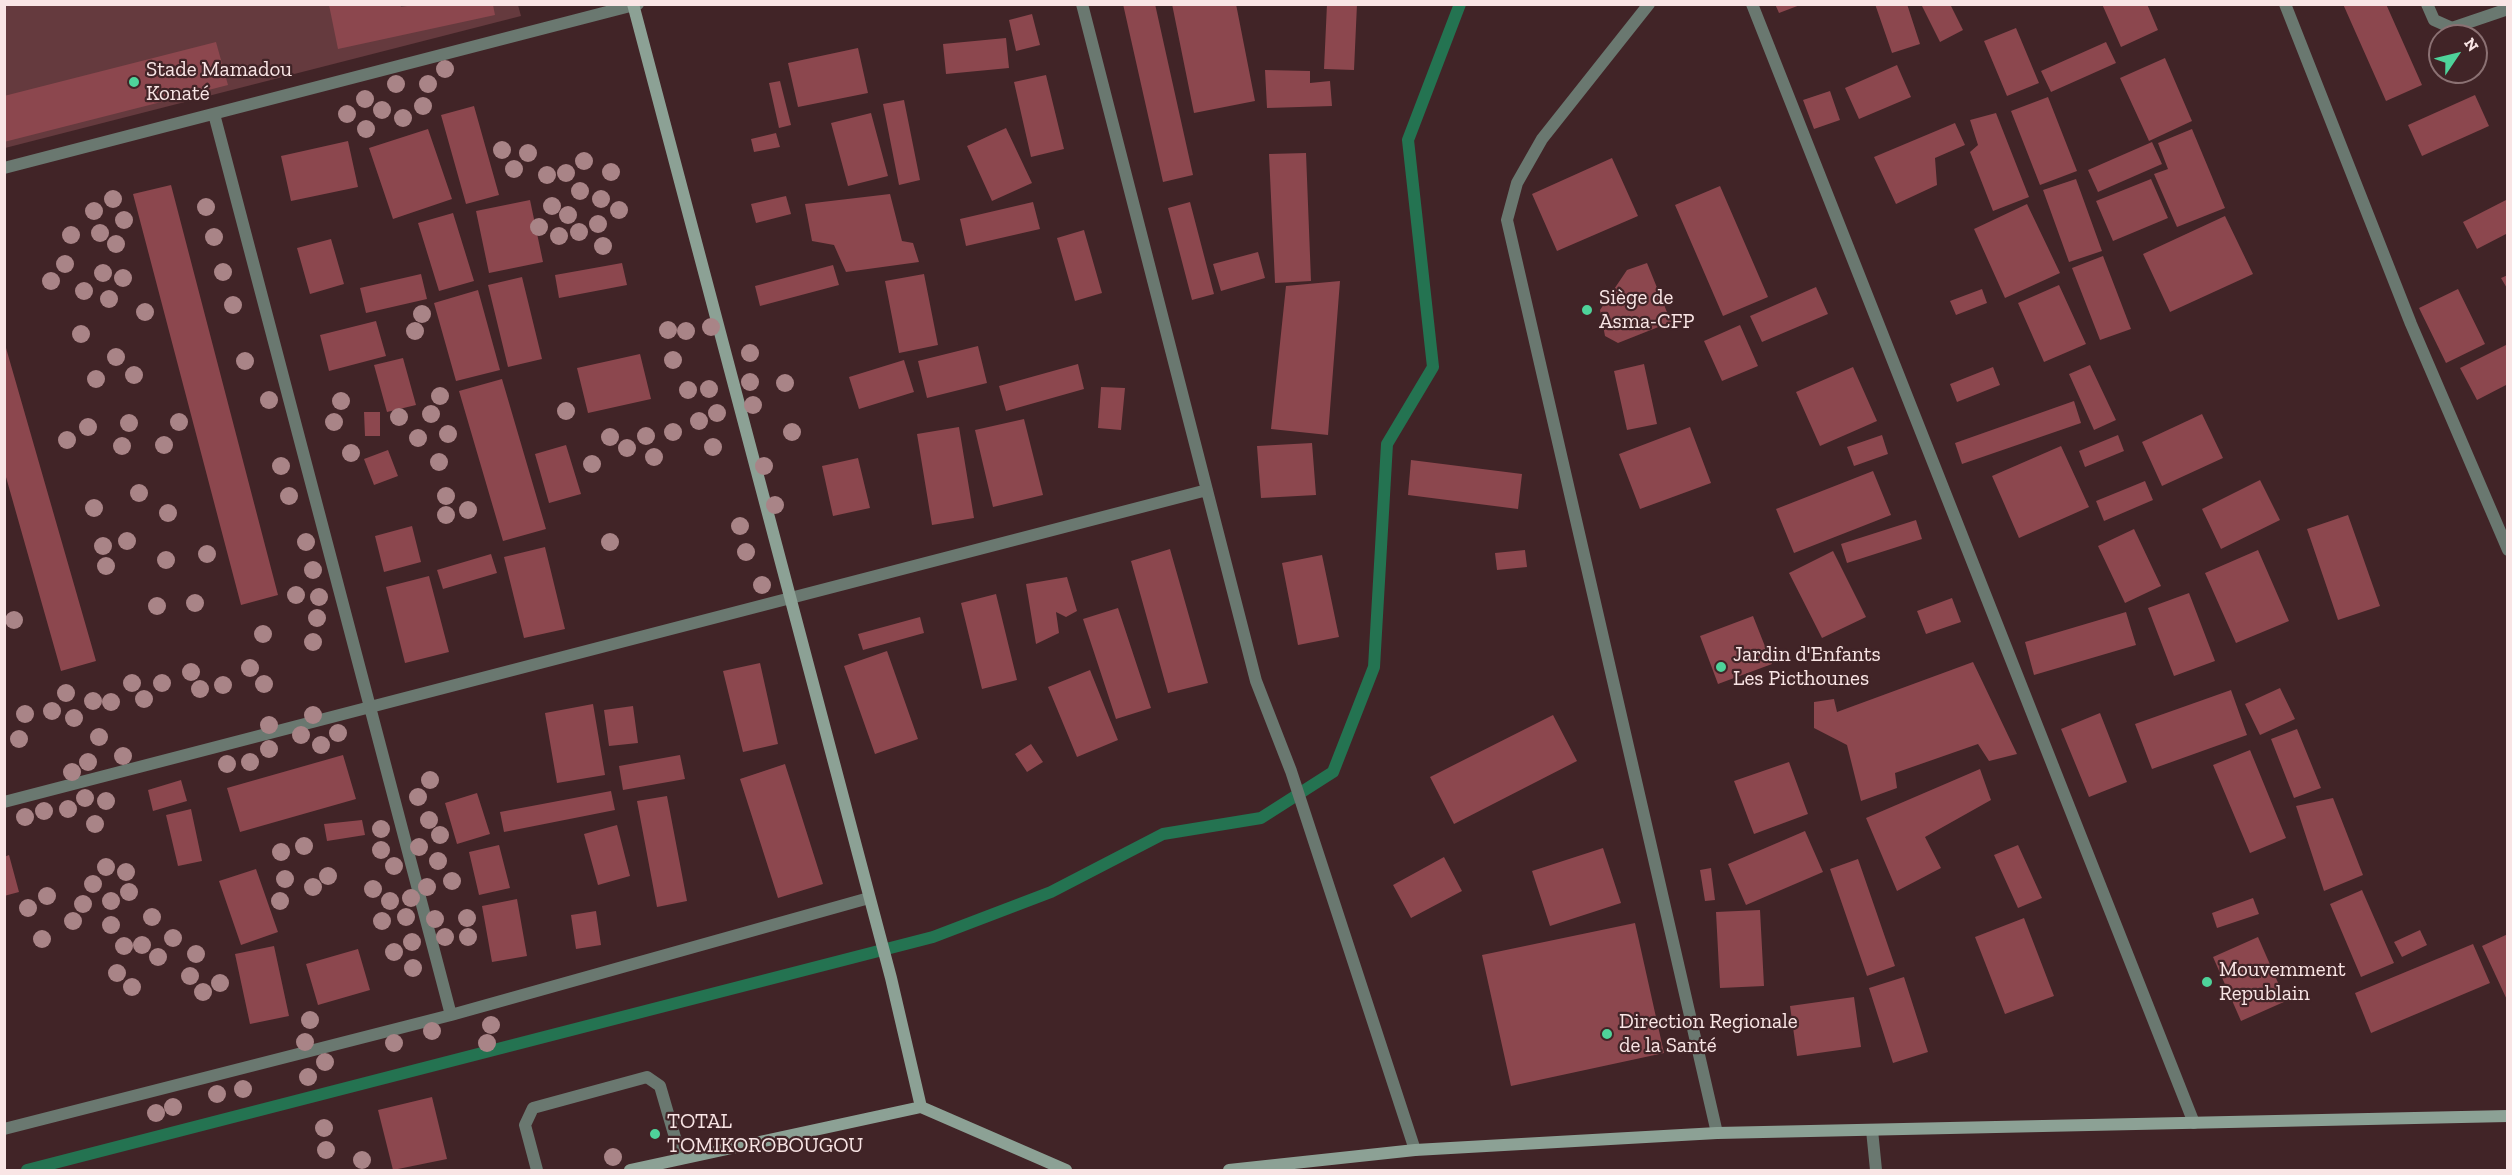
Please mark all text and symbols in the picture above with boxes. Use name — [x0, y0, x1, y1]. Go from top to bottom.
north arrow — [2428, 24, 2488, 84]
text: N — [2460, 34, 2483, 55]
place label: Stade Mamadou Konaté — [146, 57, 292, 107]
marker: Stade Mamadou Konaté — [127, 75, 141, 89]
place label: Siège de Asma-CFP — [1599, 285, 1694, 335]
marker: Siège de Asma-CFP — [1580, 303, 1594, 317]
place label: Jardin d'Enfants Les Picthounes — [1733, 642, 1881, 692]
marker: Jardin d'Enfants Les Picthounes — [1714, 660, 1728, 674]
place label: Mouvemment Republain — [2219, 957, 2345, 1007]
marker: Mouvemment Republain — [2200, 975, 2214, 989]
place label: Direction Regionale de la Santé — [1619, 1009, 1798, 1059]
marker: Direction Regionale de la Santé — [1600, 1027, 1614, 1041]
place label: TOTAL TOMIKOROBOUGOU — [667, 1109, 863, 1159]
marker: TOTAL TOMIKOROBOUGOU — [648, 1127, 662, 1141]

